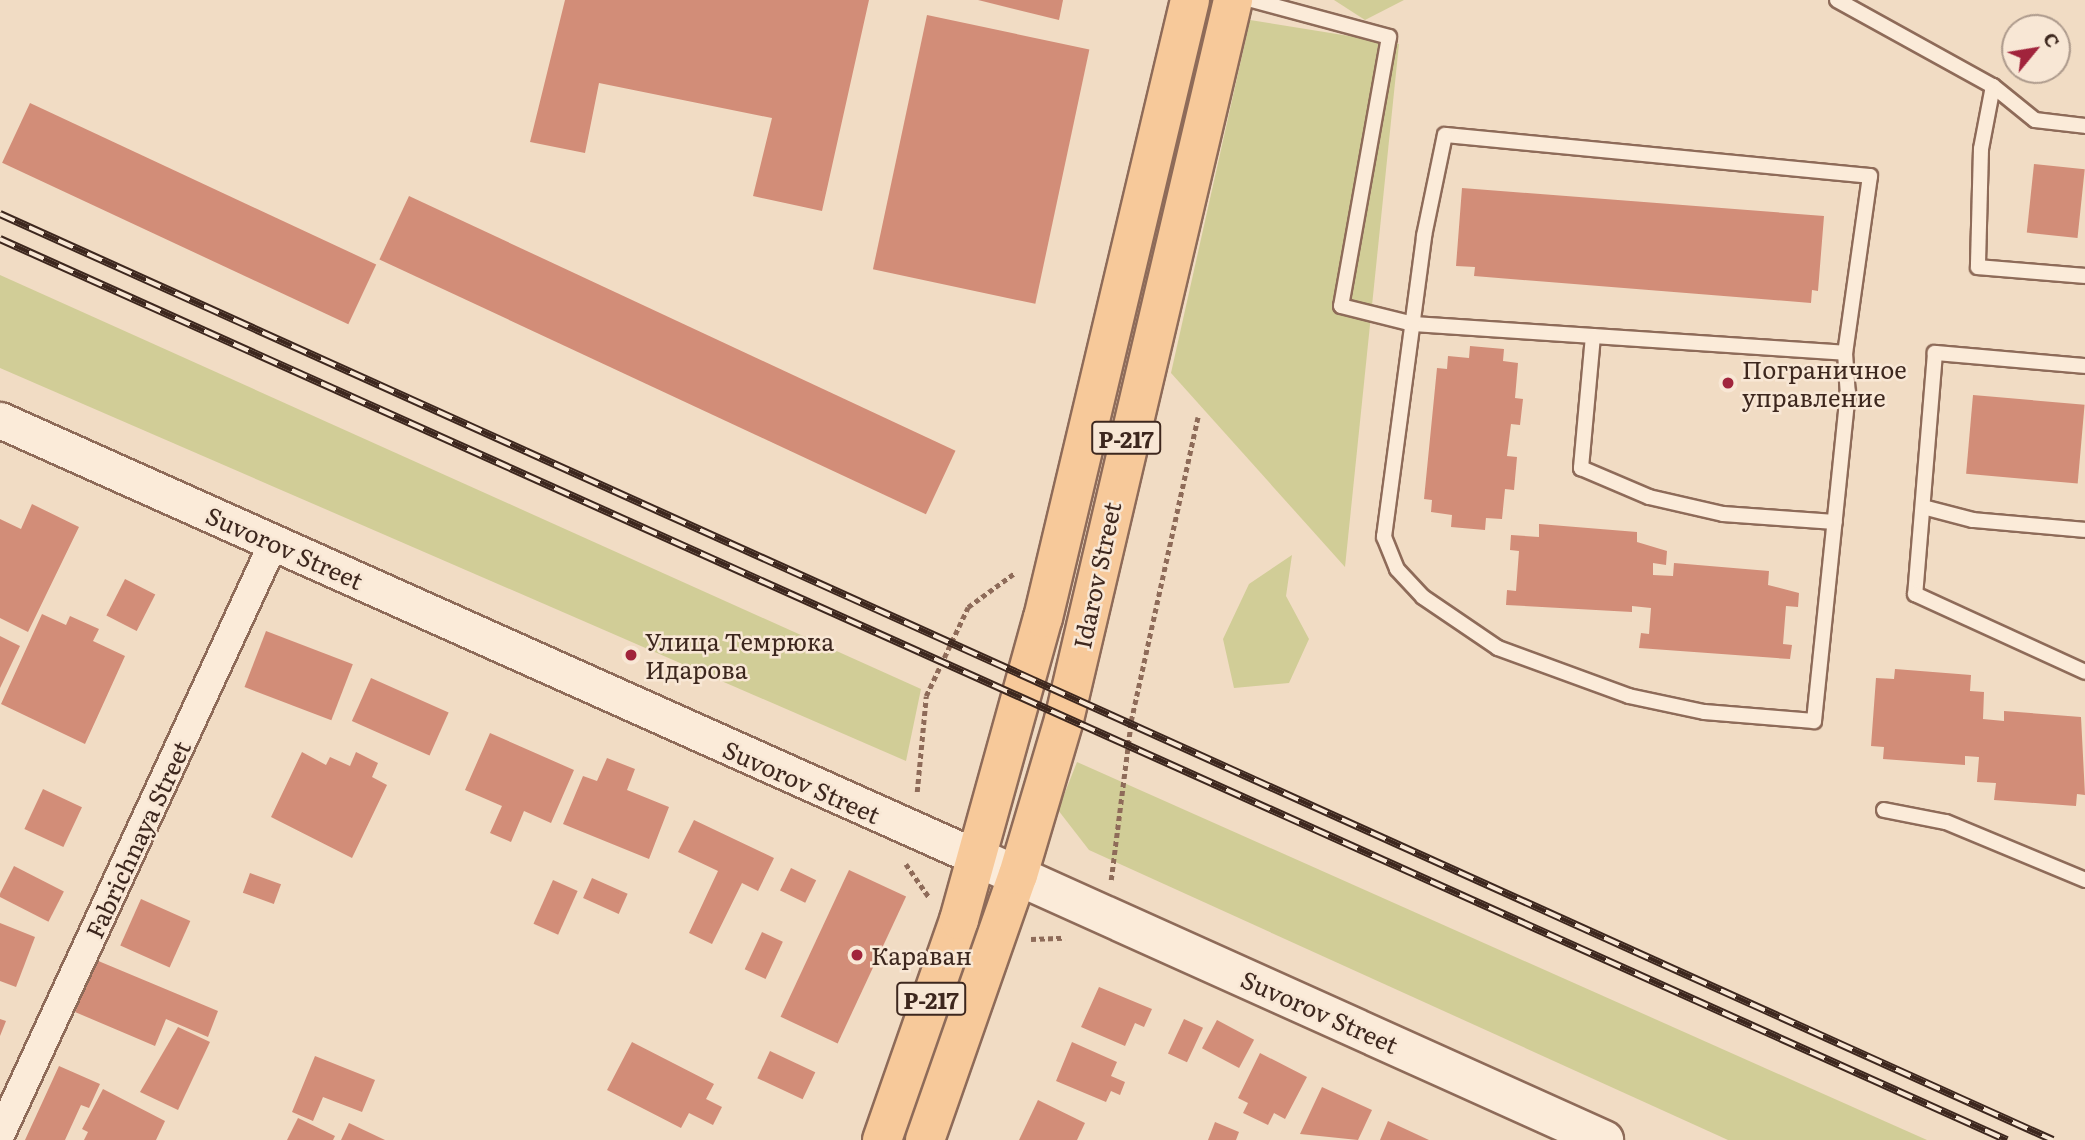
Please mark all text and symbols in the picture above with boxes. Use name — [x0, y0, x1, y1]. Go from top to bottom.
north arrow — [2001, 14, 2071, 84]
text: С — [2037, 27, 2068, 52]
place label: Пограничное управление — [1742, 355, 1907, 411]
marker: Пограничное управление — [1720, 375, 1736, 391]
road number: Р-217 — [1091, 418, 1161, 458]
street label: Idarov Street — [1066, 499, 1126, 651]
street label: Suvorov Street — [202, 500, 368, 594]
place label: Улица Темрюка Идарова — [645, 627, 834, 683]
marker: Улица Темрюка Идарова — [623, 647, 639, 663]
street label: Suvorov Street — [719, 734, 885, 828]
street label: Fabrichnaya Street — [79, 736, 195, 942]
place label: Караван — [871, 941, 972, 969]
marker: Караван — [849, 947, 865, 963]
street label: Suvorov Street — [1237, 964, 1403, 1058]
road number: Р-217 — [896, 980, 966, 1018]

